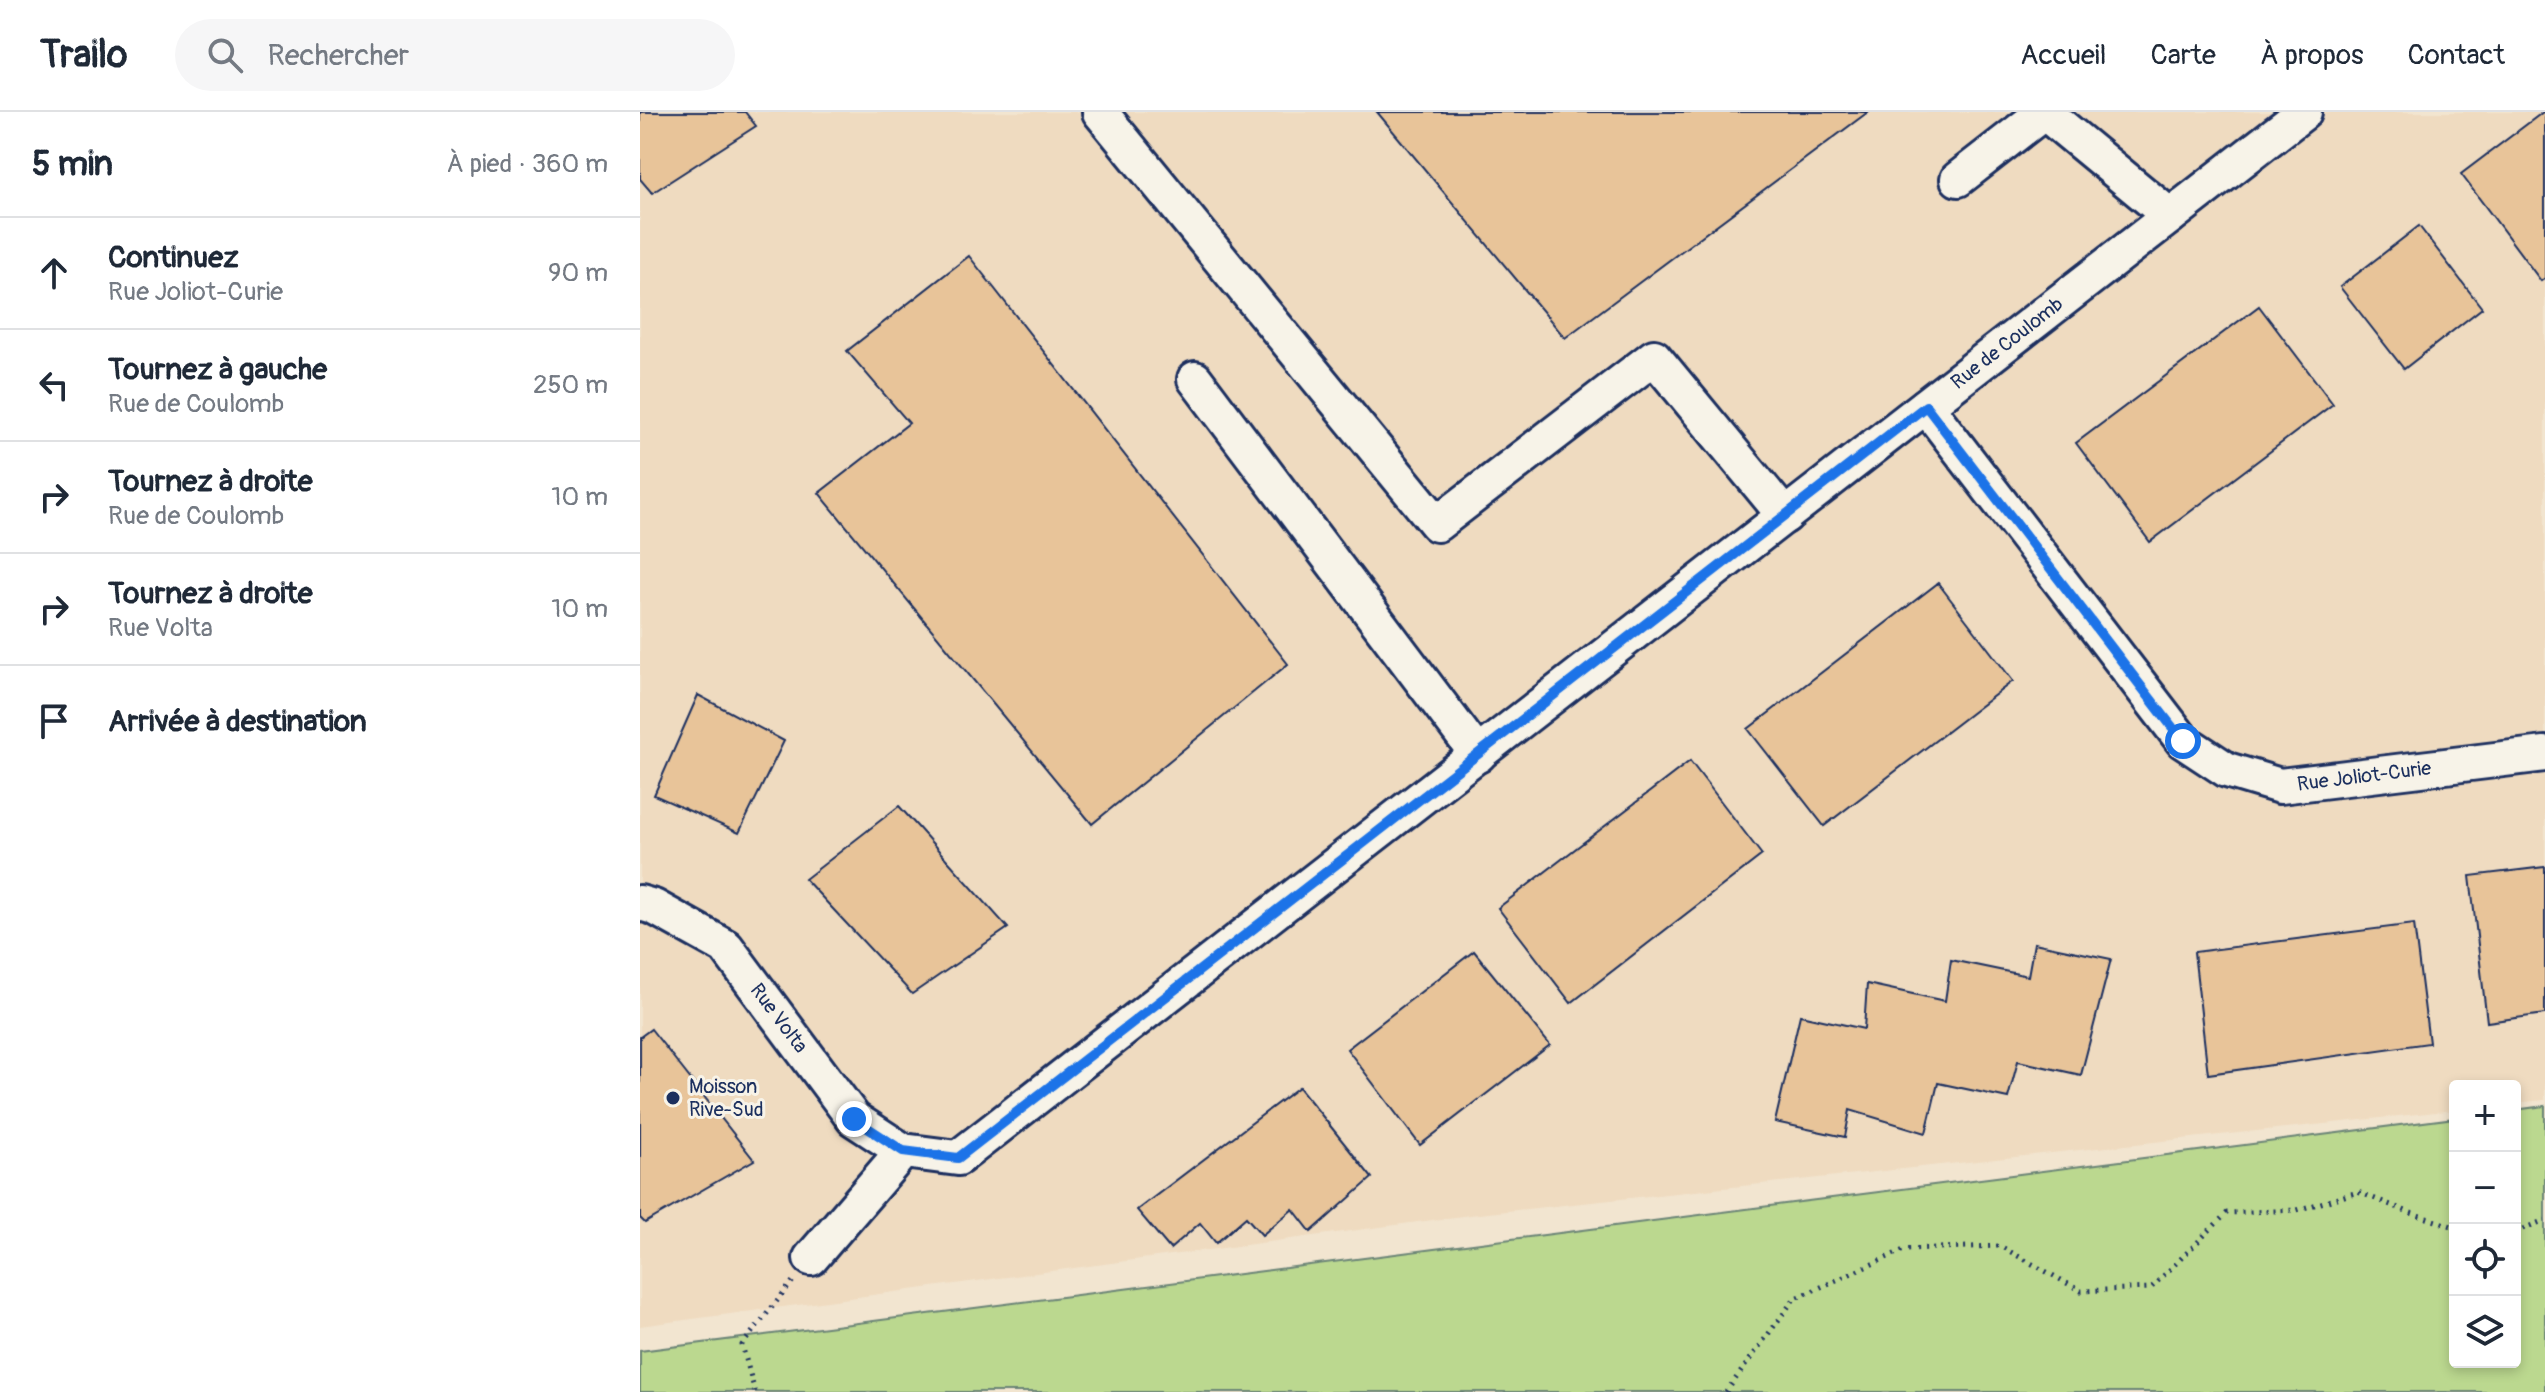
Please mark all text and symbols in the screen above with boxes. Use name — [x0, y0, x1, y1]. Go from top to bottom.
search box — [175, 19, 735, 91]
text: Trailo — [40, 31, 127, 79]
icon: search — [203, 33, 247, 77]
text: Rechercher — [267, 37, 409, 74]
text: Accueil — [2020, 38, 2107, 73]
text: Carte — [2151, 38, 2216, 73]
text: À propos — [2260, 38, 2364, 73]
text: Contact — [2408, 38, 2505, 73]
text: 5 min — [32, 143, 113, 186]
text: À pied · 360 m — [447, 148, 608, 180]
text: Continuez — [108, 239, 239, 276]
icon: ahead — [32, 251, 76, 295]
text: 90 m — [548, 257, 608, 289]
text: Rue Joliot-Curie — [108, 276, 283, 308]
street label: Rue de Coulomb — [1946, 291, 2068, 395]
text: Tournez à gauche — [108, 351, 327, 388]
icon: left — [32, 363, 76, 407]
text: 250 m — [533, 369, 608, 401]
text: Rue de Coulomb — [108, 388, 284, 420]
text: Tournez à droite — [108, 463, 312, 500]
icon: right — [32, 475, 76, 519]
text: 10 m — [551, 481, 608, 513]
text: Rue de Coulomb — [108, 500, 284, 532]
text: Tournez à droite — [108, 575, 312, 612]
icon: right — [32, 587, 76, 631]
text: 10 m — [551, 593, 608, 625]
text: Rue Volta — [108, 612, 213, 644]
icon: arrive — [32, 699, 76, 743]
text: Arrivée à destination — [108, 703, 367, 740]
route start — [2165, 723, 2201, 759]
street label: Rue Joliot-Curie — [2296, 755, 2433, 797]
street label: Rue Volta — [745, 978, 813, 1058]
place label: Moisson Rive-Sud — [689, 1074, 764, 1122]
map controls — [2449, 1080, 2521, 1368]
button: + — [2449, 1080, 2521, 1152]
marker: Moisson Rive-Sud — [664, 1089, 682, 1107]
route end — [836, 1101, 872, 1137]
button: − — [2449, 1152, 2521, 1224]
button: locate — [2449, 1224, 2521, 1296]
button: layers — [2449, 1296, 2521, 1368]

